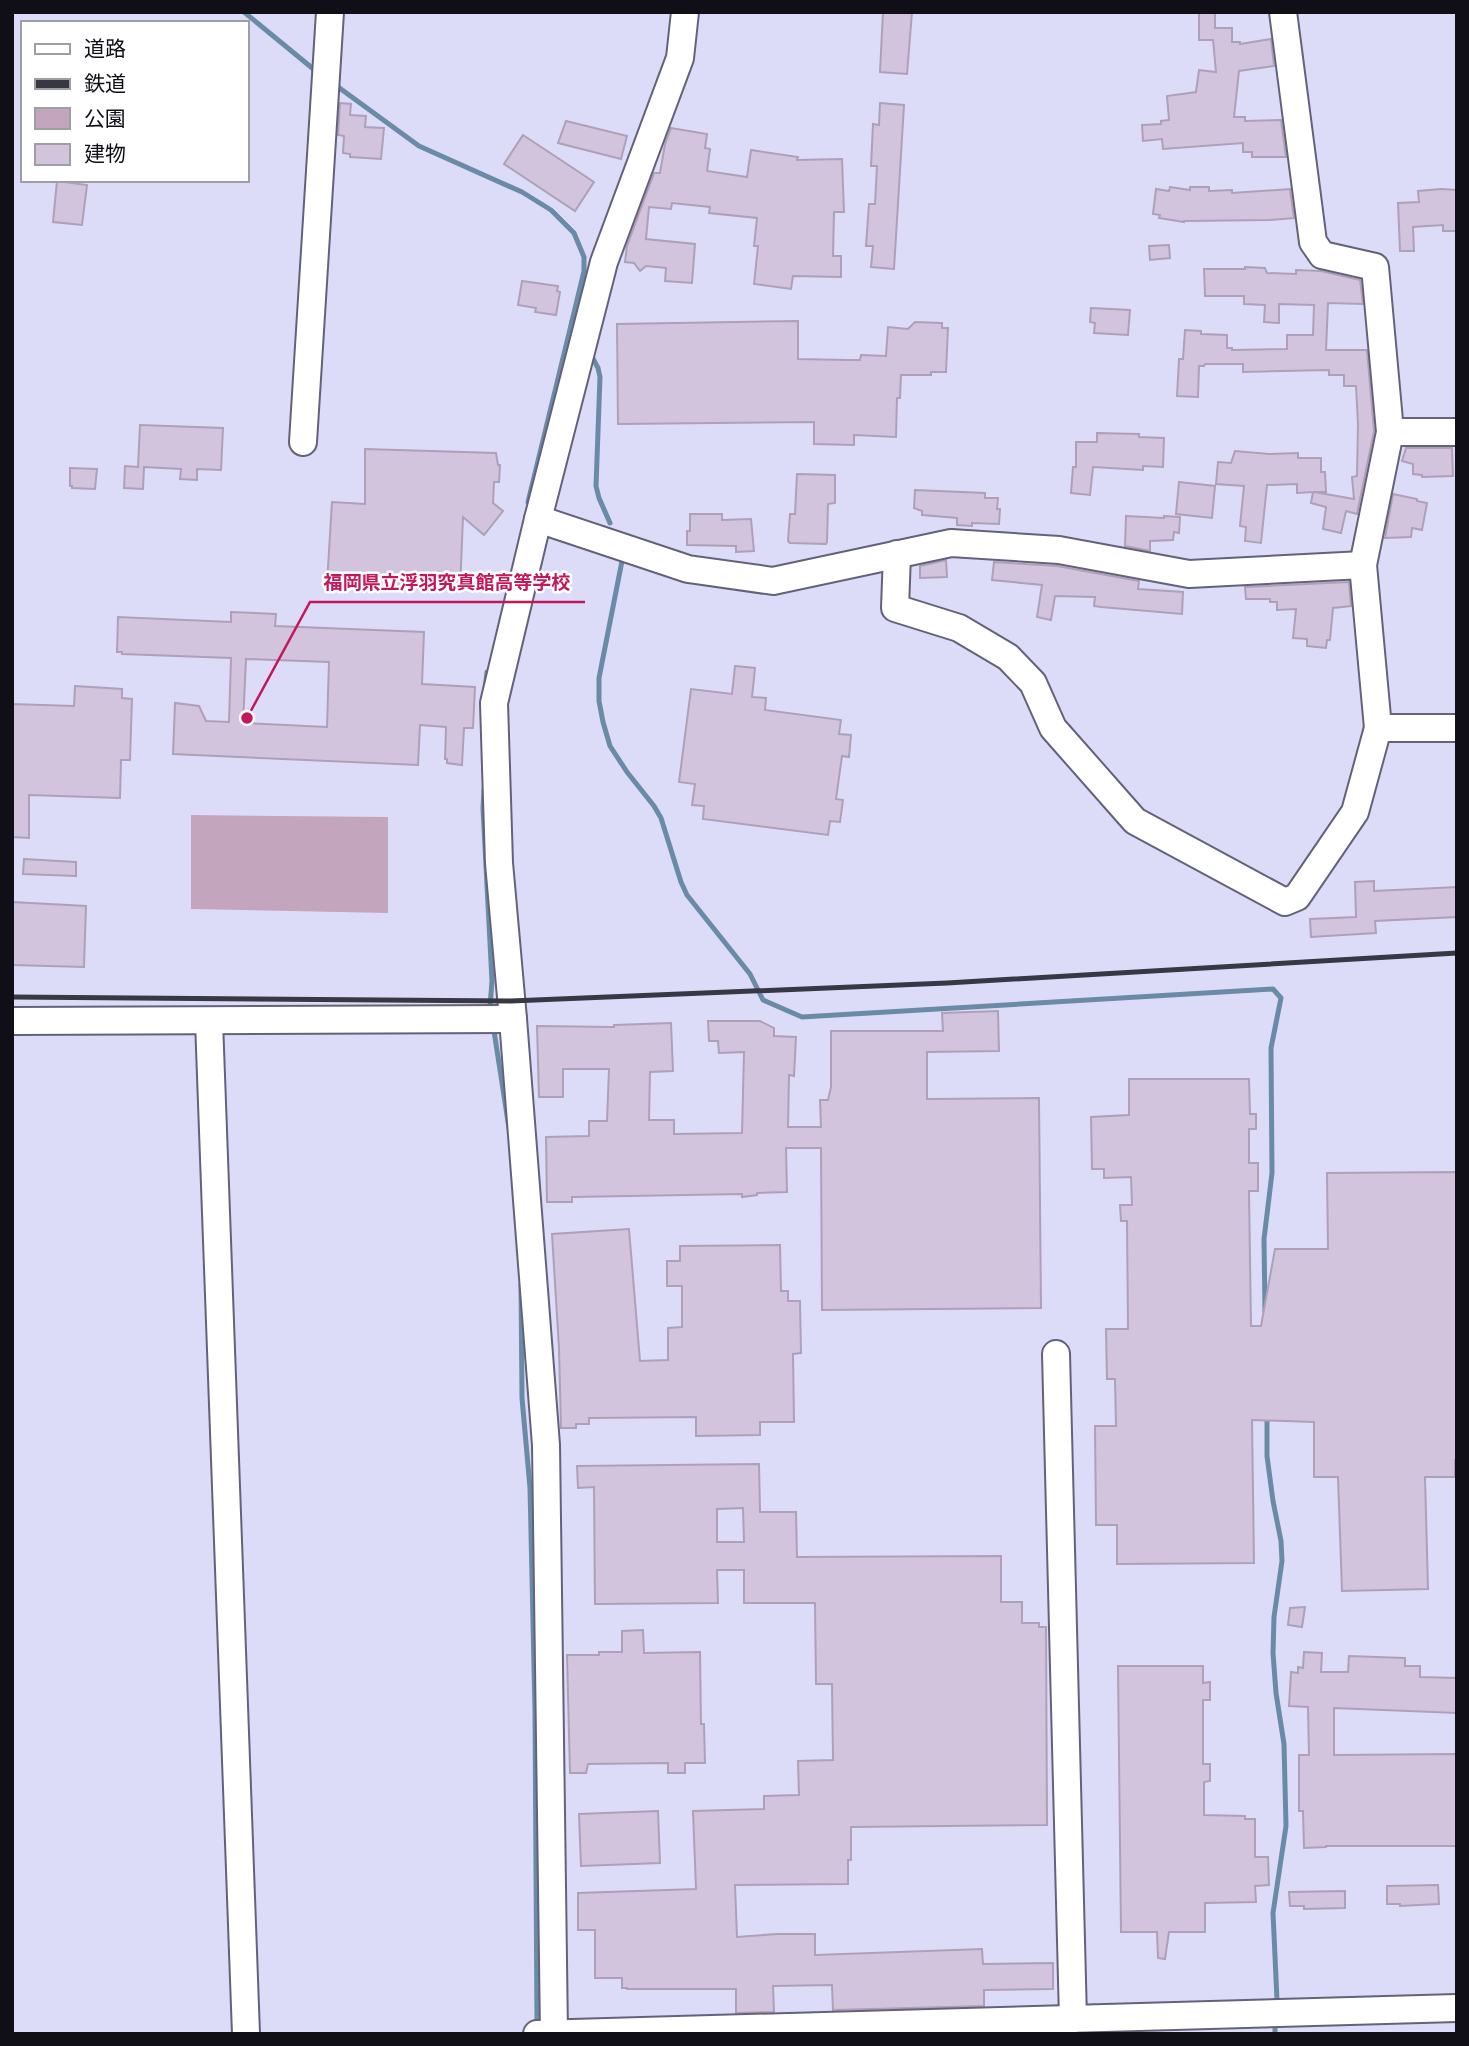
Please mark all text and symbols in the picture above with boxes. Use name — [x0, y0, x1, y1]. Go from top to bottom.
legend — [21, 21, 248, 182]
text: 道路 — [84, 36, 126, 62]
text: 鉄道 — [84, 71, 126, 97]
text: 公園 — [84, 106, 126, 132]
text: 建物 — [84, 141, 126, 167]
callout: 福岡県立浮羽究真館高等学校 — [310, 562, 585, 602]
text: 福岡県立浮羽究真館高等学校 — [323, 571, 571, 594]

